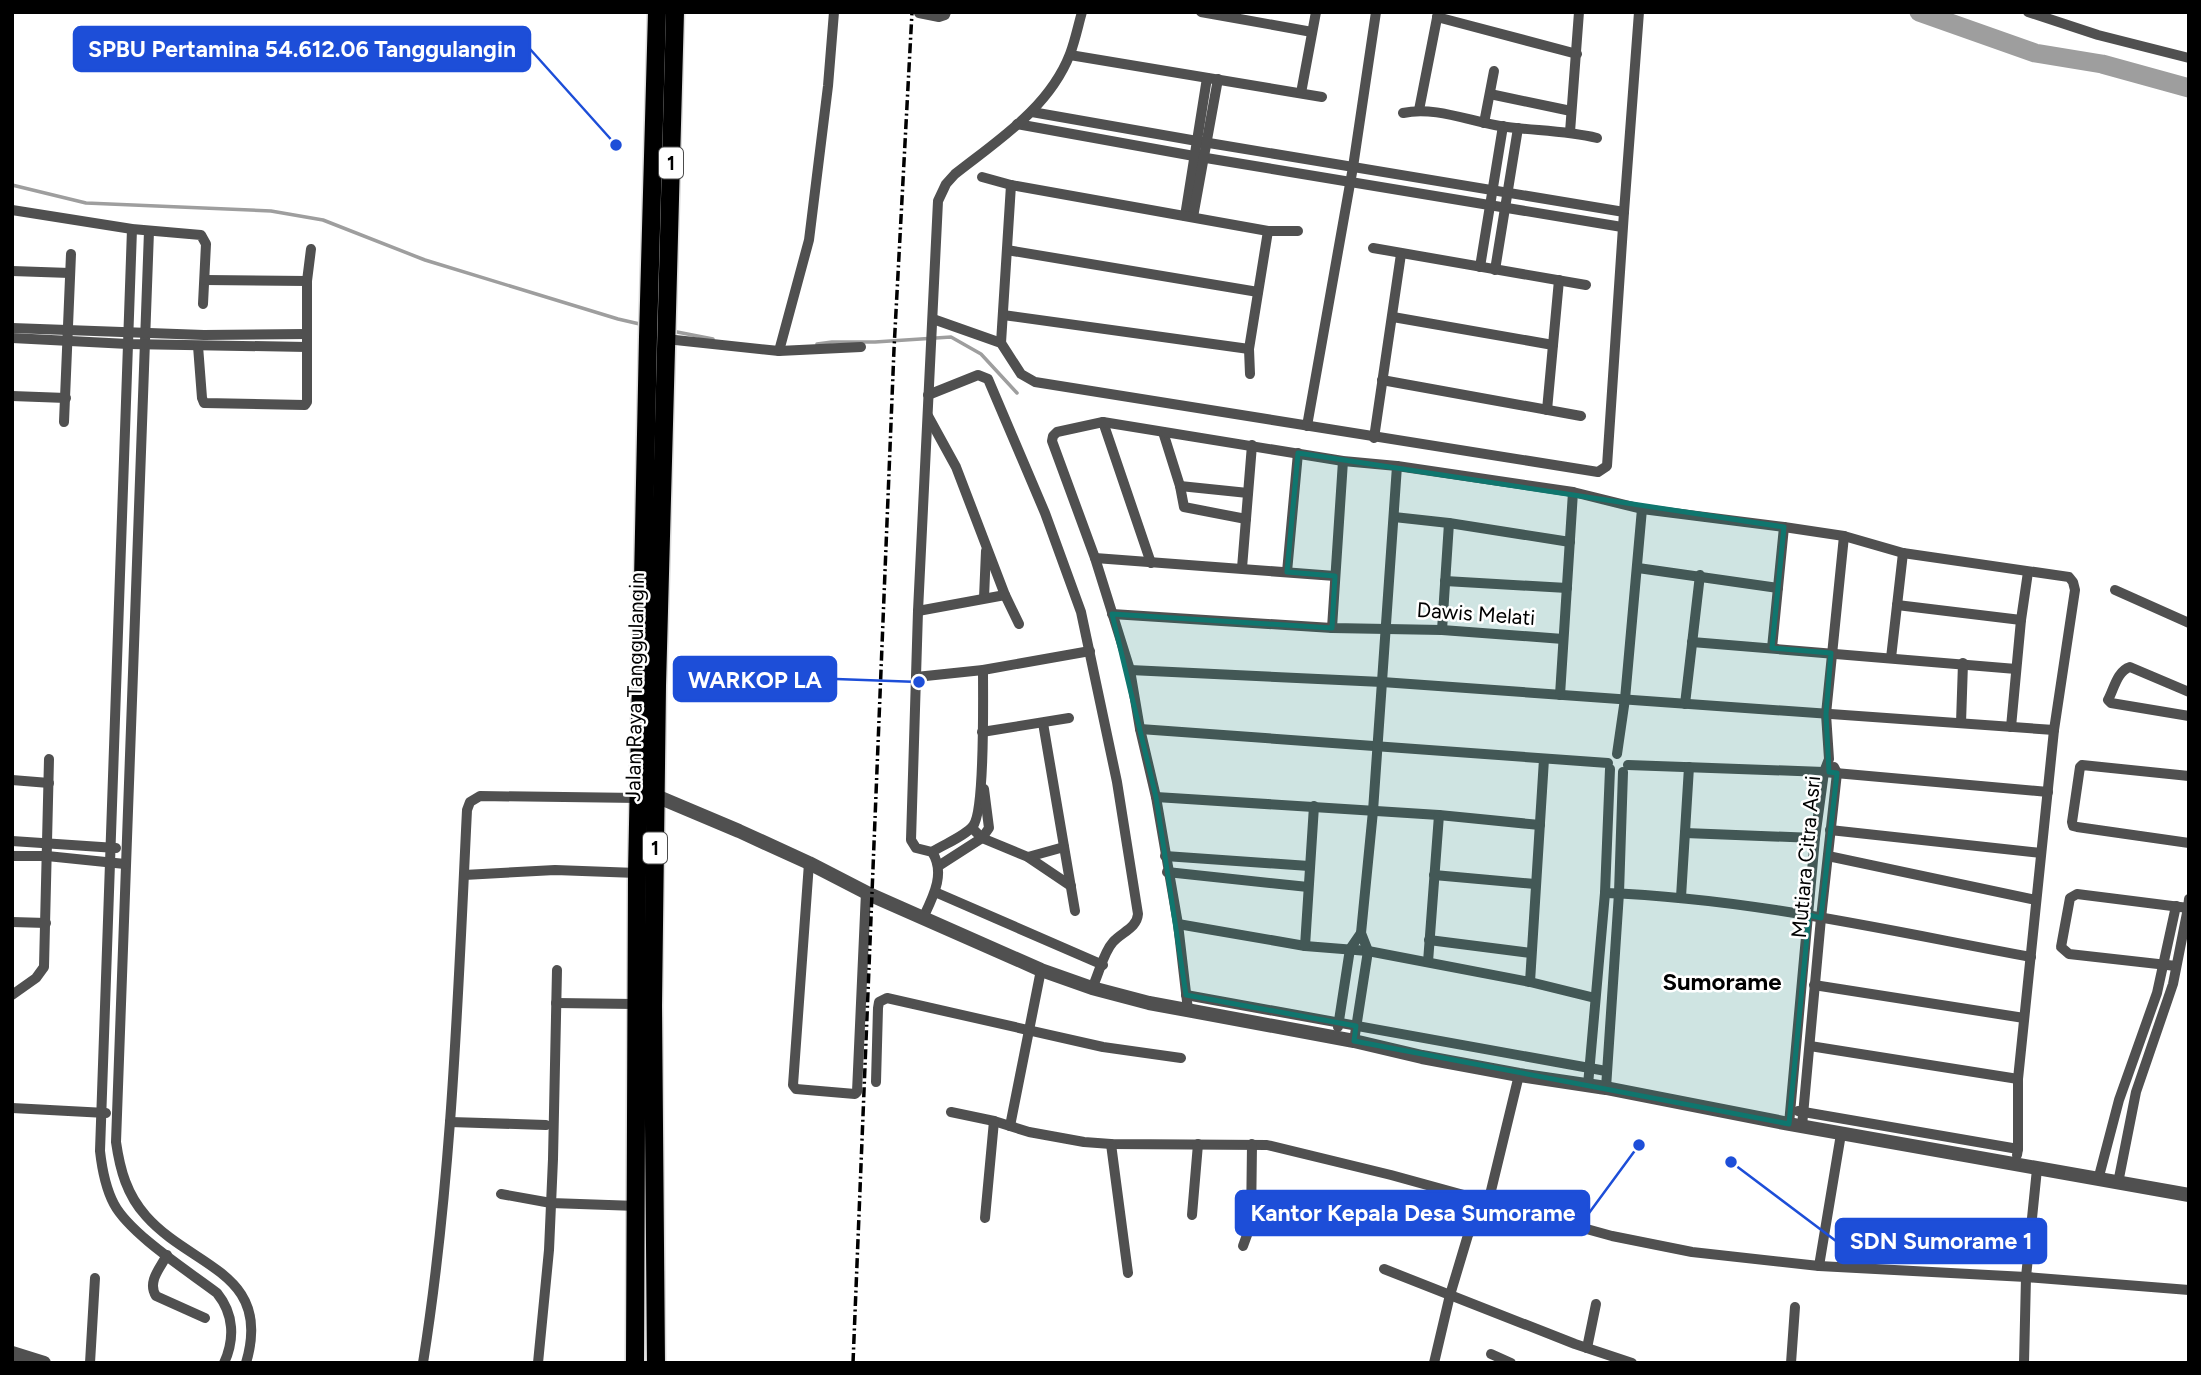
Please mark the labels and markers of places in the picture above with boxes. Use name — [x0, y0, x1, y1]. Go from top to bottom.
callout: SPBU Pertamina 54.612.06 Tanggulangin — [74, 27, 530, 71]
callout: WARKOP LA — [674, 657, 836, 701]
callout: Kantor Kepala Desa Sumorame — [1236, 1191, 1589, 1235]
callout: SDN Sumorame 1 — [1836, 1219, 2046, 1263]

